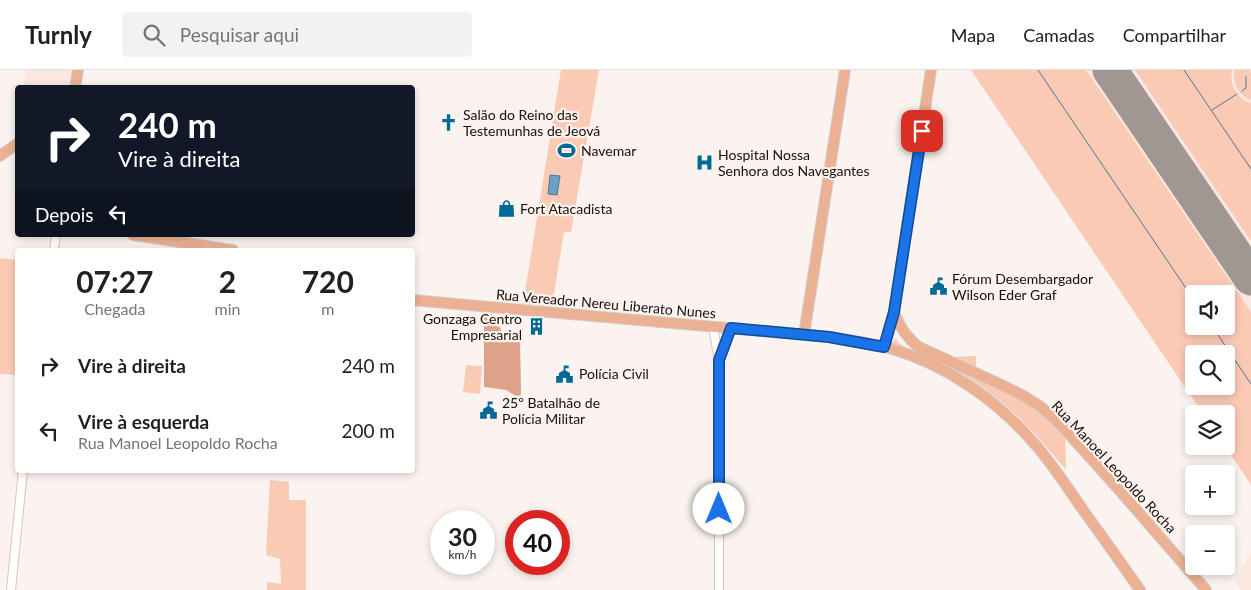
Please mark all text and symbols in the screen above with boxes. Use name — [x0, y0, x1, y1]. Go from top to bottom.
search box — [122, 12, 472, 57]
text: Turnly — [25, 20, 92, 49]
icon: search — [140, 21, 168, 49]
text: Pesquisar aqui — [180, 23, 299, 46]
text: Mapa — [951, 24, 995, 46]
text: Camadas — [1023, 24, 1095, 46]
text: Compartilhar — [1123, 24, 1226, 46]
text: 240 m — [118, 103, 217, 145]
icon: right — [35, 105, 100, 170]
place label: Salão do Reino das Testemunhas de Jeová — [463, 106, 600, 139]
pin — [901, 110, 943, 152]
church icon: Salão do Reino das Testemunhas de Jeová — [439, 113, 459, 133]
icon: arrive — [908, 117, 936, 145]
sports icon: Navemar — [557, 141, 577, 161]
place label: Navemar — [581, 142, 636, 159]
text: Vire à direita — [118, 145, 240, 172]
place label: Hospital Nossa Senhora dos Navegantes — [718, 146, 870, 179]
hospital icon: Hospital Nossa Senhora dos Navegantes — [694, 153, 714, 173]
shop icon: Fort Atacadista — [496, 199, 516, 219]
icon: left — [104, 200, 132, 228]
place label: Fort Atacadista — [520, 200, 612, 217]
text: Depois — [35, 203, 94, 226]
text: 07:27 — [76, 263, 153, 299]
text: 2 — [219, 263, 236, 299]
text: 720 — [302, 263, 354, 299]
place label: Fórum Desembargador Wilson Eder Graf — [952, 270, 1093, 303]
public building icon: Fórum Desembargador Wilson Eder Graf — [928, 277, 948, 297]
street label: Rua Vereador Nereu Liberato Nunes — [495, 285, 717, 322]
map controls — [1185, 285, 1235, 575]
button: sound — [1185, 285, 1235, 335]
text: Chegada — [84, 299, 145, 318]
text: min — [215, 299, 241, 318]
text: m — [321, 299, 334, 318]
place label: Gonzaga Centro Empresarial — [423, 310, 522, 343]
building icon: Gonzaga Centro Empresarial — [526, 317, 546, 337]
button: search — [1185, 345, 1235, 395]
icon: right — [35, 352, 63, 380]
text: Vire à direita — [78, 354, 186, 377]
text: 240 m — [341, 354, 395, 377]
public building icon: Polícia Civil — [555, 364, 575, 384]
place label: Polícia Civil — [579, 365, 649, 382]
place label: 25º Batalhão de Polícia Militar — [502, 394, 600, 427]
street label: Rua Manoel Leopoldo Rocha — [1049, 397, 1180, 536]
public building icon: 25º Batalhão de Polícia Militar — [478, 401, 498, 421]
button: layers — [1185, 405, 1235, 455]
text: Vire à esquerda — [78, 410, 209, 433]
icon: left — [35, 417, 63, 445]
text: 200 m — [341, 419, 395, 442]
text: Rua Manoel Leopoldo Rocha — [78, 433, 278, 452]
button: + — [1185, 465, 1235, 515]
position arrow — [692, 482, 744, 534]
speed limit sign: 40 — [505, 510, 570, 575]
text: 30 — [448, 521, 477, 551]
button: − — [1185, 525, 1235, 575]
text: km/h — [448, 547, 477, 562]

